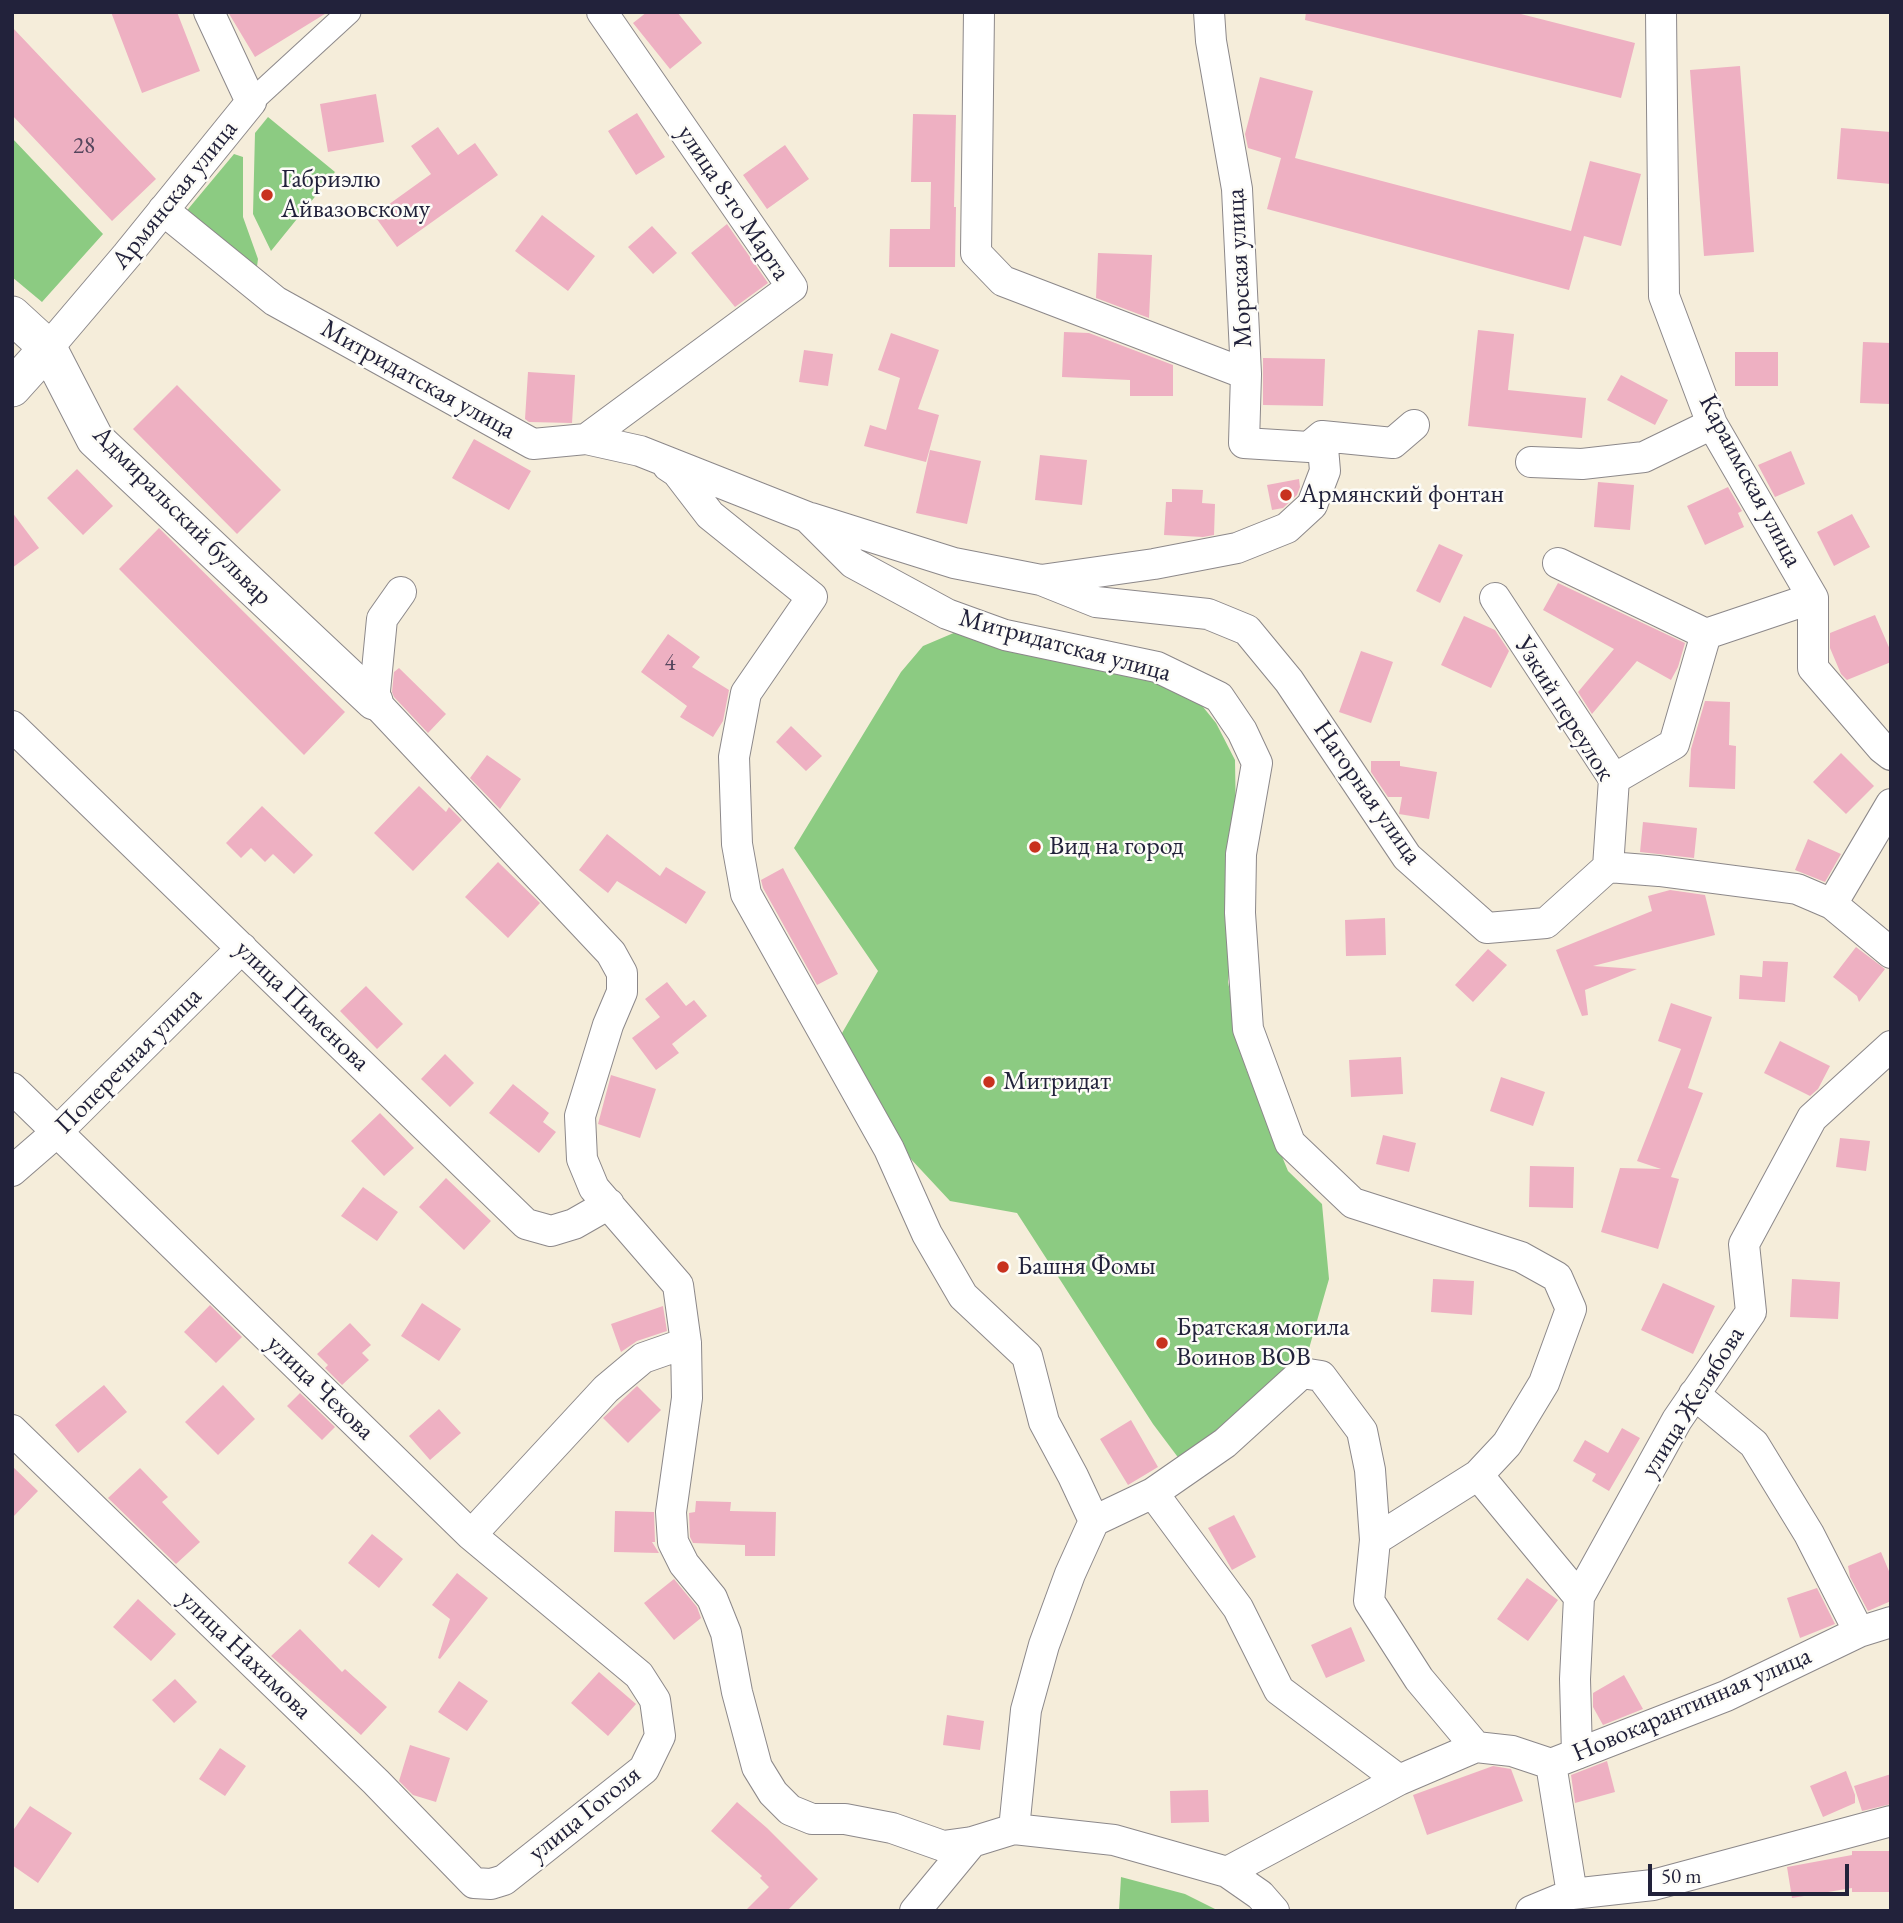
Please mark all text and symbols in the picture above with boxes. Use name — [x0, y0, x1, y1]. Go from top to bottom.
street label: Армянская улица — [105, 114, 245, 276]
street label: улица 8-го Марта — [670, 119, 796, 287]
house number: 28 — [73, 133, 95, 161]
place label: Габриэлю Айвазовскому — [281, 164, 430, 226]
marker: Габриэлю Айвазовскому — [259, 187, 275, 203]
street label: Морская улица — [1220, 188, 1260, 348]
street label: Митридатская улица — [315, 314, 521, 446]
street label: Караимская улица — [1691, 389, 1809, 573]
street label: Адмиральский бульвар — [86, 420, 278, 612]
place label: Армянский фонтан — [1300, 479, 1504, 511]
marker: Армянский фонтан — [1278, 487, 1294, 503]
street label: Митридатская улица — [956, 603, 1174, 689]
street label: Узкий переулок — [1507, 631, 1621, 787]
house number: 4 — [664, 650, 676, 678]
street label: Нагорная улица — [1306, 715, 1428, 871]
place label: Вид на город — [1049, 831, 1184, 863]
marker: Вид на город — [1027, 839, 1043, 855]
street label: улица Пименова — [228, 934, 376, 1078]
street label: Поперечная улица — [49, 981, 209, 1141]
place label: Митридат — [1003, 1066, 1111, 1098]
marker: Митридат — [981, 1074, 997, 1090]
place label: Башня Фомы — [1017, 1251, 1156, 1283]
marker: Башня Фомы — [995, 1259, 1011, 1275]
place label: Братская могила Воинов ВОВ — [1176, 1312, 1350, 1374]
street label: улица Желябова — [1634, 1321, 1752, 1483]
street label: улица Чехова — [259, 1329, 381, 1447]
marker: Братская могила Воинов ВОВ — [1154, 1335, 1170, 1351]
street label: улица Нахимова — [172, 1584, 318, 1726]
street label: Новокарантинная улица — [1568, 1641, 1816, 1769]
street label: улица Гоголя — [523, 1759, 647, 1869]
scale bar — [1651, 1850, 1852, 1894]
text: 50 m — [1661, 1862, 1702, 1889]

